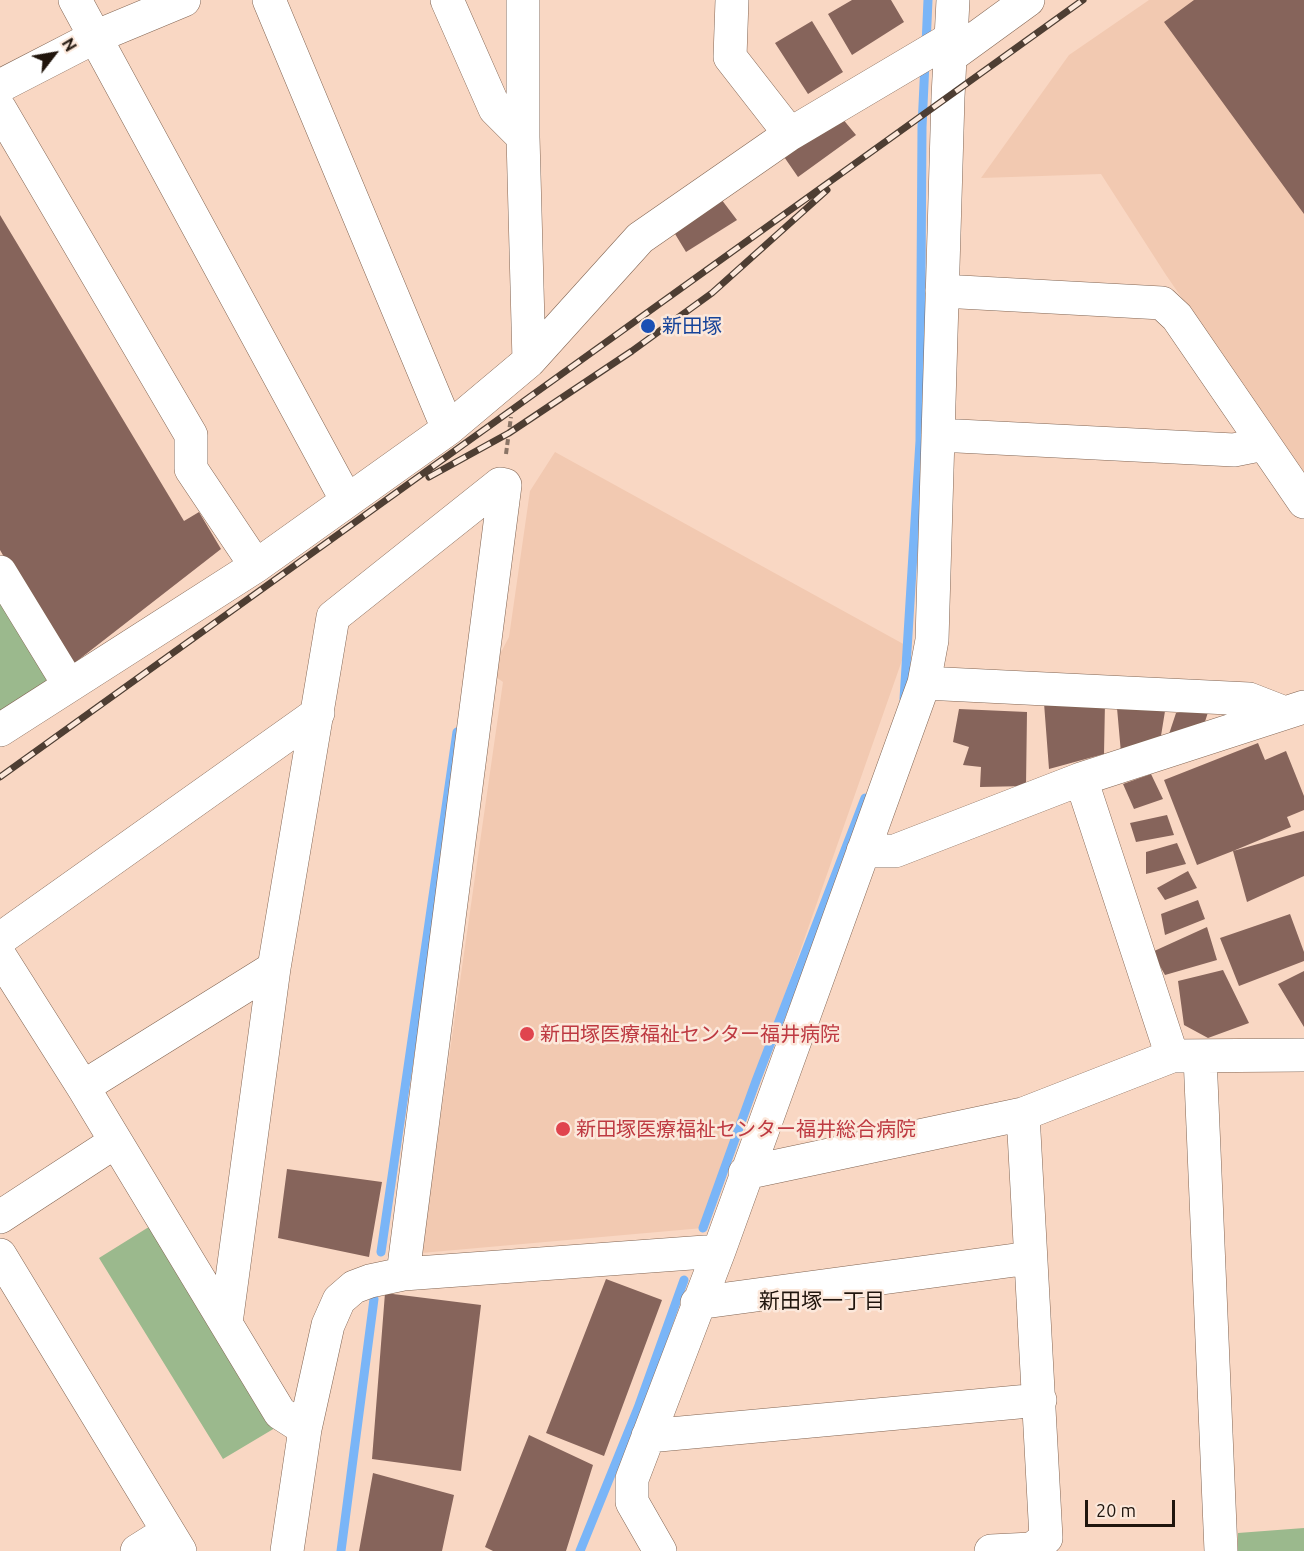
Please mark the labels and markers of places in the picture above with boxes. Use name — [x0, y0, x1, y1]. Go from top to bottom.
place label: 新田塚 — [662, 314, 722, 338]
marker: 新田塚 — [639, 317, 657, 335]
place label: 新田塚医療福祉センター福井病院 — [540, 1022, 840, 1046]
marker: 新田塚医療福祉センター福井病院 — [518, 1025, 536, 1043]
place label: 新田塚医療福祉センター福井総合病院 — [576, 1117, 916, 1141]
marker: 新田塚医療福祉センター福井総合病院 — [554, 1120, 572, 1138]

